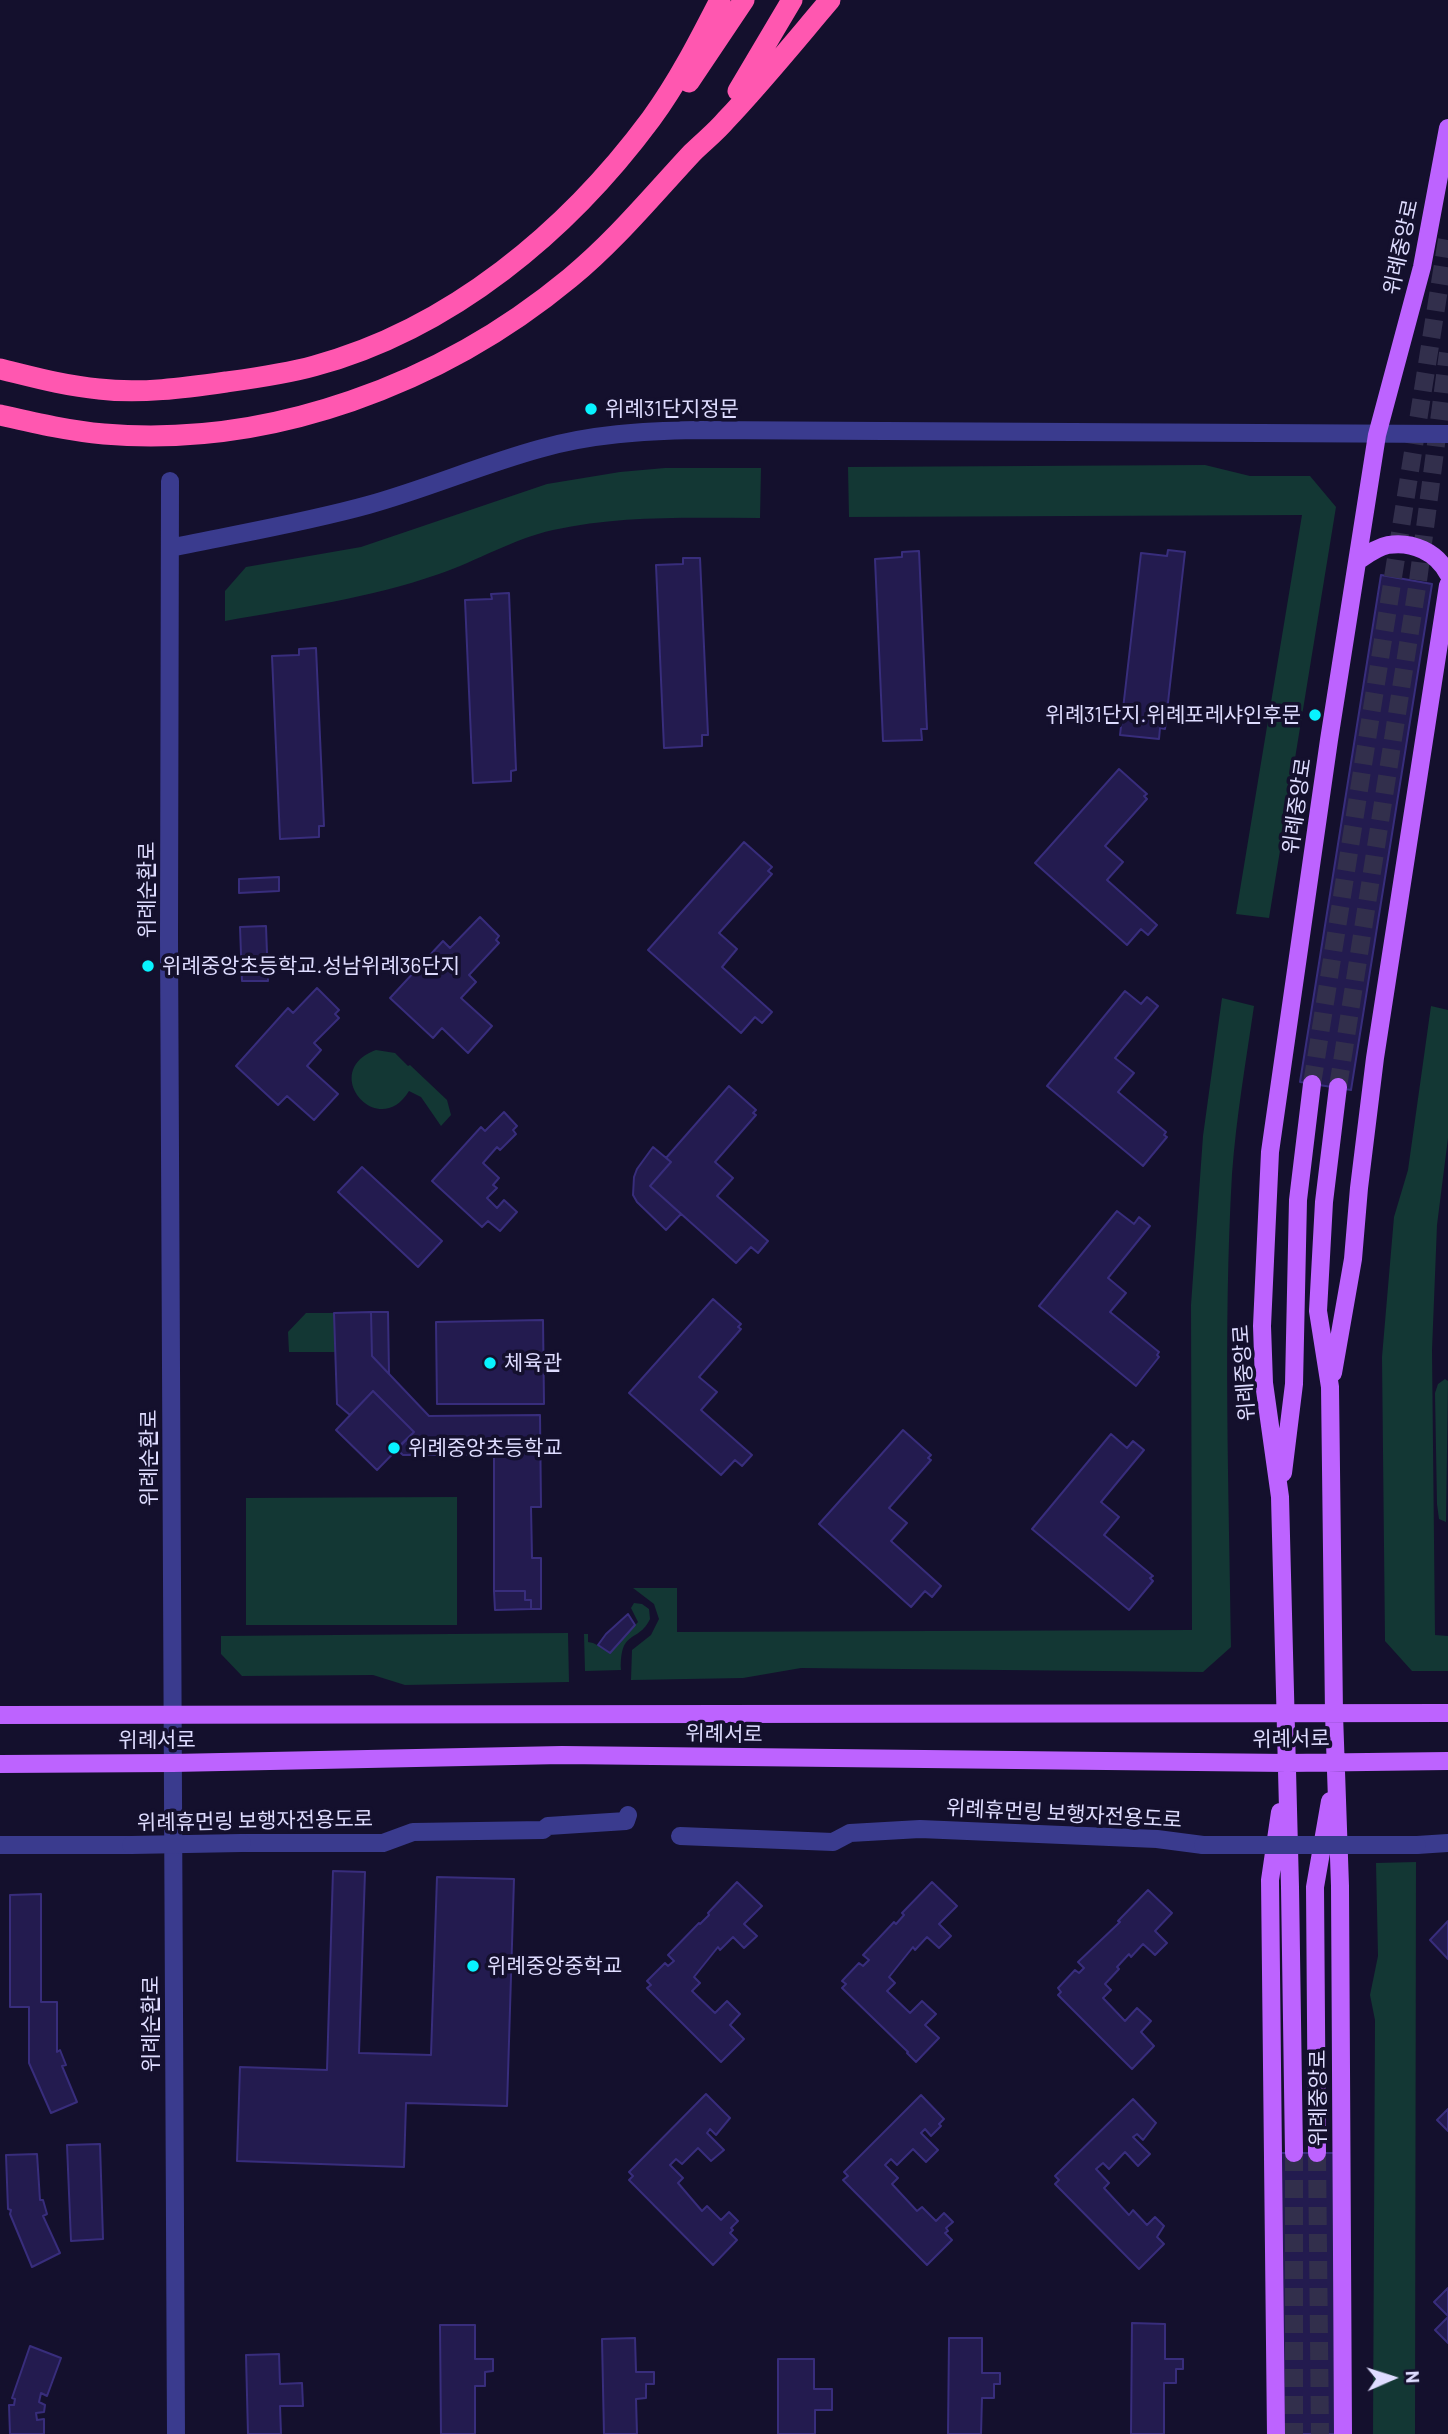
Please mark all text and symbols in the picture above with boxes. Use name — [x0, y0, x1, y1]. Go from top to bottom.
street label: 위례중앙로 — [1379, 197, 1423, 297]
place label: 위례31단지정문 — [605, 396, 739, 422]
marker: 위례31단지정문 — [583, 401, 599, 417]
place label: 위례31단지.위례포레샤인후문 — [1045, 702, 1301, 728]
marker: 위례31단지.위례포레샤인후문 — [1307, 707, 1323, 723]
street label: 위례중앙로 — [1278, 756, 1316, 856]
street label: 위례순환로 — [134, 842, 160, 938]
place label: 위례중앙초등학교.성남위례36단지 — [162, 953, 460, 979]
marker: 위례중앙초등학교.성남위례36단지 — [140, 958, 156, 974]
street label: 위례중앙로 — [1228, 1324, 1260, 1422]
place label: 체육관 — [504, 1350, 562, 1376]
marker: 체육관 — [482, 1355, 498, 1371]
street label: 위례순환로 — [136, 1410, 162, 1506]
place label: 위례중앙초등학교 — [408, 1435, 563, 1461]
marker: 위례중앙초등학교 — [386, 1440, 402, 1456]
street label: 위례서로 — [685, 1721, 763, 1747]
street label: 위례서로 — [1252, 1726, 1330, 1752]
street label: 위례서로 — [118, 1727, 196, 1753]
street label: 위례휴먼링 보행자전용도로 — [945, 1795, 1183, 1833]
street label: 위례휴먼링 보행자전용도로 — [137, 1806, 373, 1836]
place label: 위례중앙중학교 — [487, 1953, 622, 1979]
marker: 위례중앙중학교 — [465, 1958, 481, 1974]
street label: 위례순환로 — [138, 1976, 164, 2072]
street label: 위례중앙로 — [1305, 2050, 1331, 2146]
north arrow — [1357, 2343, 1427, 2413]
text: N — [1402, 2370, 1425, 2384]

